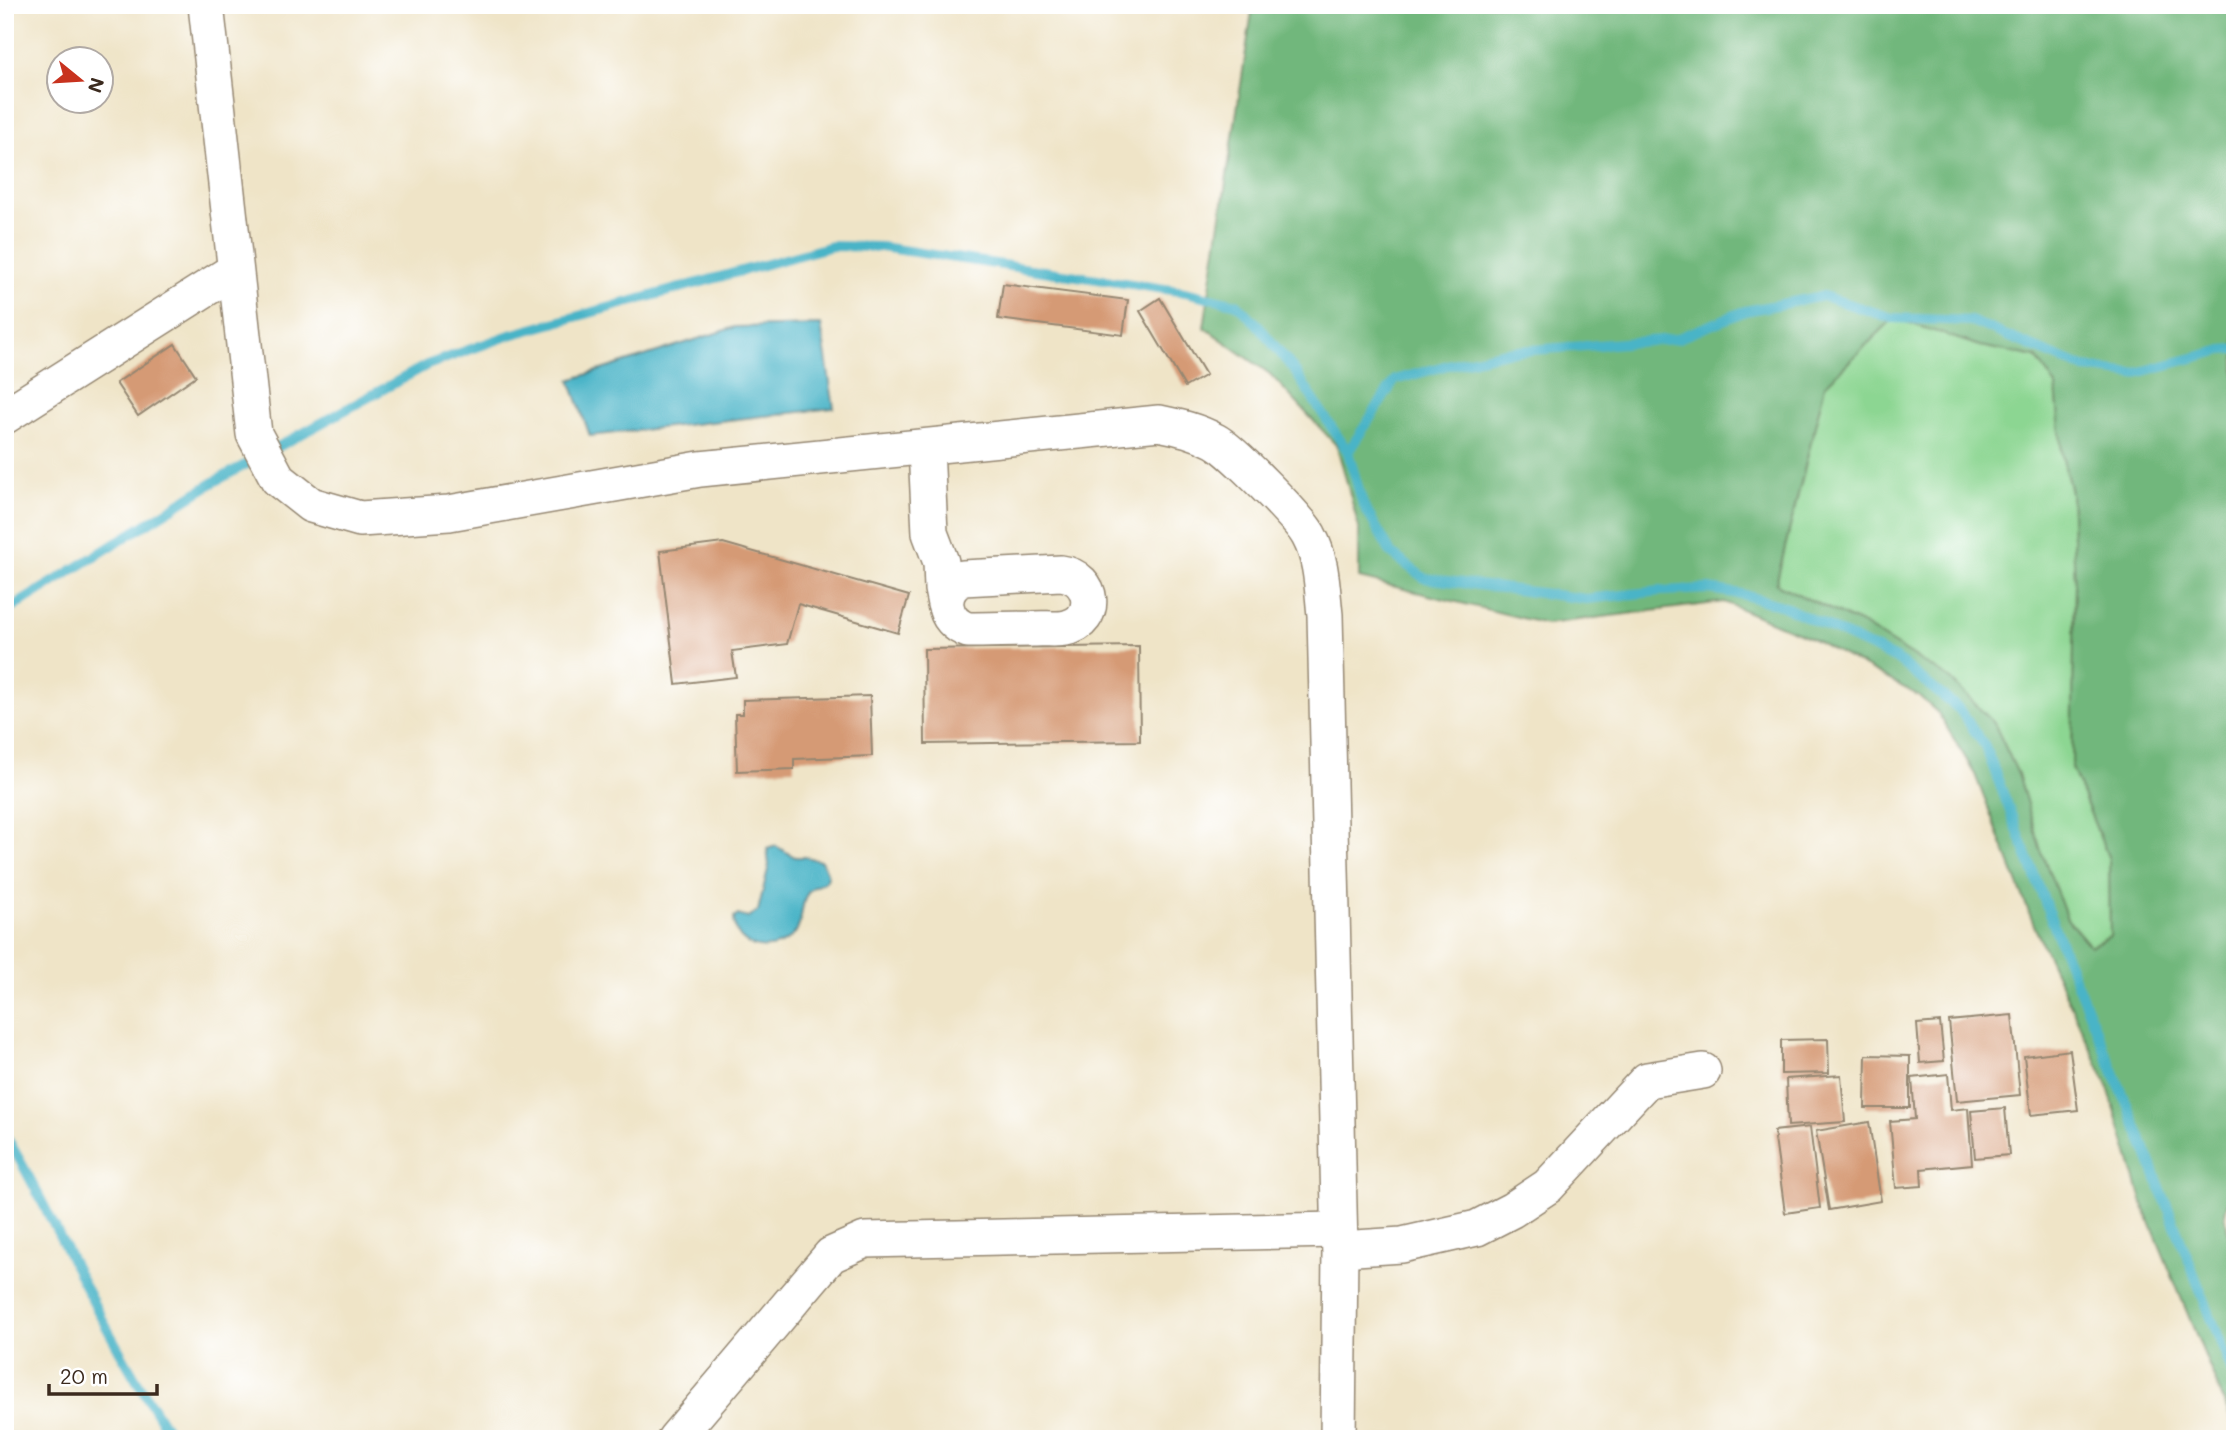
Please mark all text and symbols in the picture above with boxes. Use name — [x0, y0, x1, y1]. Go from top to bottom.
north arrow — [46, 46, 116, 116]
text: N — [83, 75, 111, 96]
scale bar — [49, 1353, 158, 1397]
text: 20 m — [60, 1362, 108, 1389]

